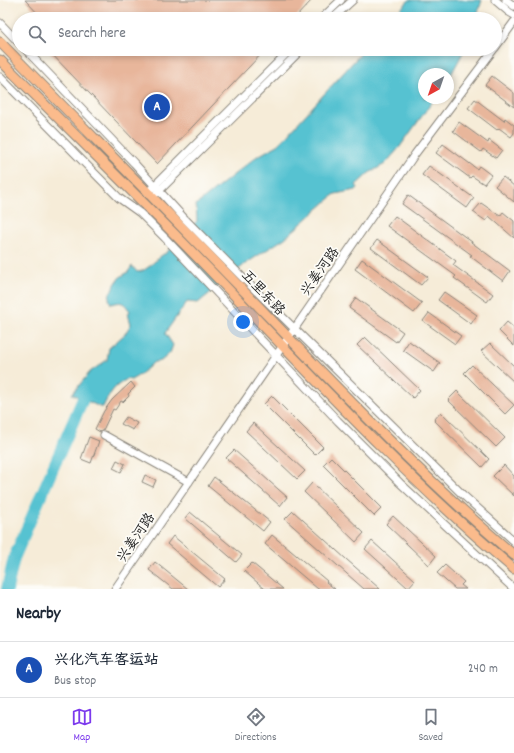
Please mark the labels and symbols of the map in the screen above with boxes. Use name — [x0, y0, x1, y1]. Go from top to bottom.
north arrow — [418, 68, 454, 104]
pin: A — [144, 92, 170, 122]
street label: 兴姜河路 — [296, 243, 345, 301]
street label: 五里东路 — [236, 266, 289, 321]
your location — [233, 312, 253, 332]
street label: 兴姜河路 — [113, 509, 161, 567]

